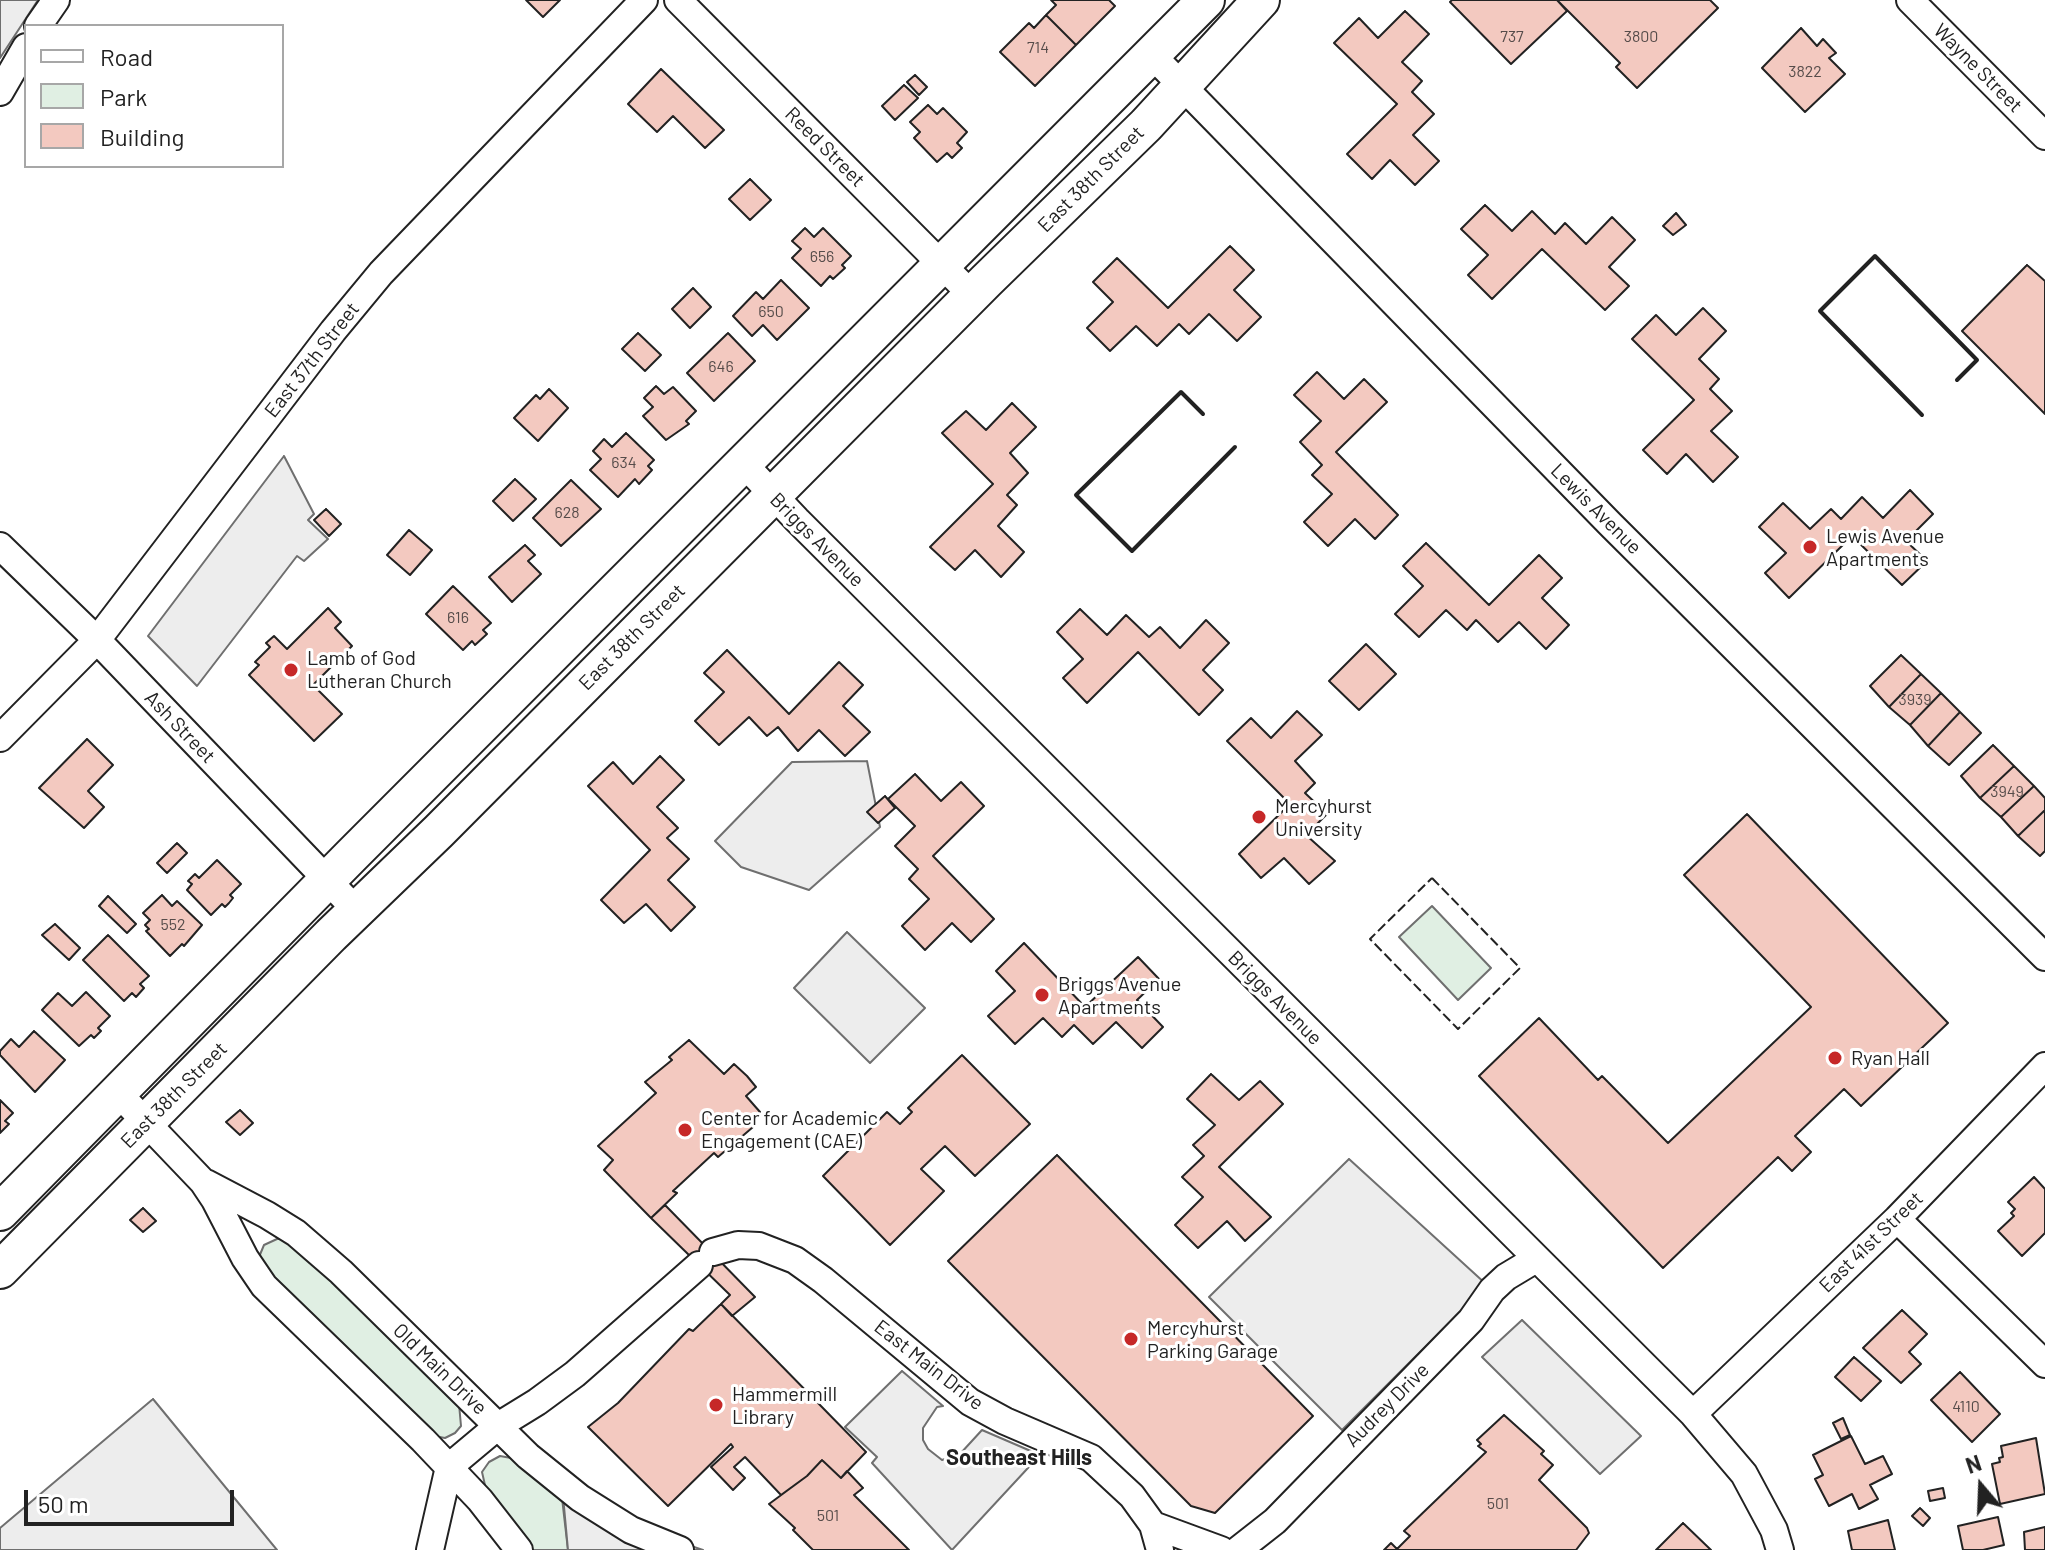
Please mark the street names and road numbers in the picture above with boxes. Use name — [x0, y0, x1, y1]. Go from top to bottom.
street label: Wayne Street — [1929, 19, 2027, 117]
street label: Reed Street — [780, 102, 870, 192]
street label: East 38th Street — [1033, 121, 1149, 237]
street label: East 37th Street — [260, 298, 364, 422]
street label: Lewis Avenue — [1546, 459, 1646, 559]
street label: Briggs Avenue — [765, 488, 869, 592]
street label: East 38th Street — [574, 579, 690, 695]
street label: Ash Street — [140, 686, 220, 768]
street label: Briggs Avenue — [1223, 946, 1327, 1050]
street label: East 38th Street — [116, 1037, 232, 1153]
street label: East 41st Street — [1814, 1187, 1928, 1297]
street label: East Main Drive — [870, 1315, 988, 1415]
street label: Old Main Drive — [388, 1318, 492, 1420]
street label: Audrey Drive — [1340, 1358, 1434, 1452]

